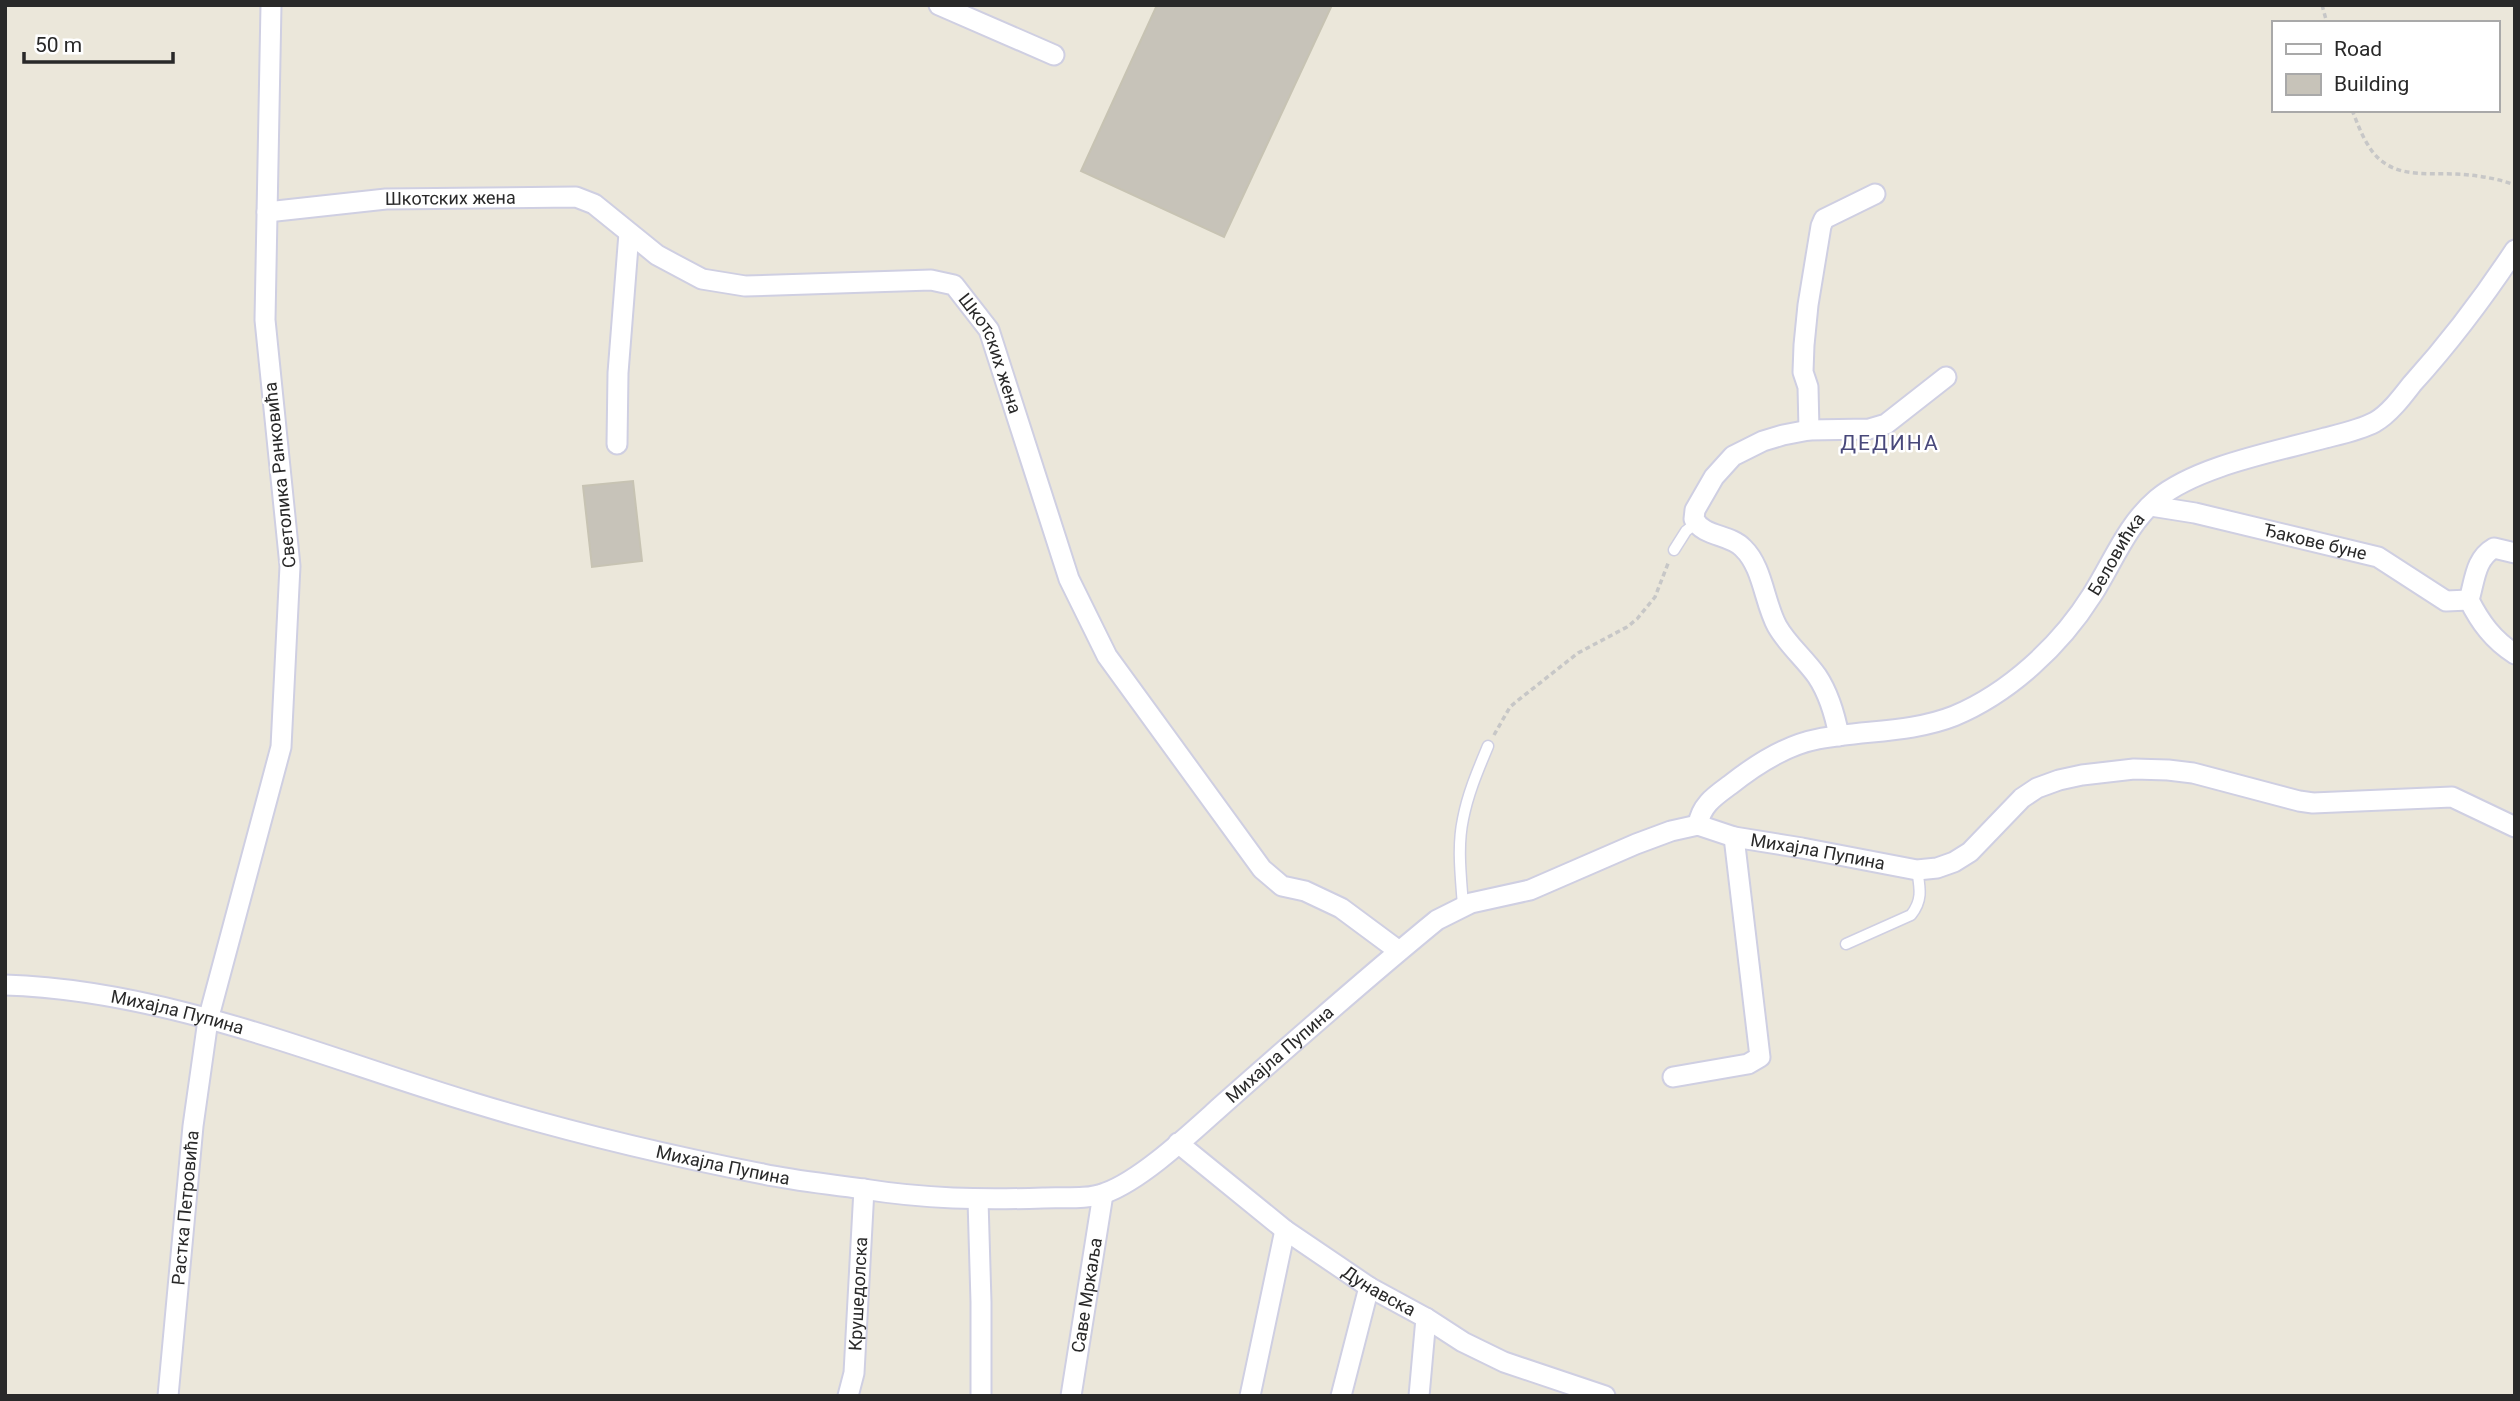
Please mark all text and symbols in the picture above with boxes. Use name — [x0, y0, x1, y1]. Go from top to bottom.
scale bar — [24, 21, 173, 65]
legend — [2272, 21, 2499, 112]
text: 50 m — [35, 33, 82, 57]
text: Road — [2334, 37, 2382, 61]
text: Building — [2334, 72, 2409, 96]
street label: Шкотских жена — [385, 187, 516, 209]
street label: Шкотских жена — [954, 289, 1026, 416]
street label: Светолика Ранковића — [259, 381, 300, 569]
district label: ДЕДИНА — [1840, 431, 1940, 455]
street label: Беловићка — [2083, 509, 2149, 599]
street label: Ђакове буне — [2261, 519, 2369, 564]
street label: Михајла Пупина — [1749, 829, 1887, 874]
street label: Михајла Пупина — [109, 986, 247, 1038]
street label: Михајла Пупина — [1221, 1001, 1337, 1107]
street label: Растка Петровића — [167, 1130, 203, 1286]
street label: Михајла Пупина — [654, 1141, 791, 1189]
street label: Крушедолска — [844, 1236, 871, 1352]
street label: Саве Мркаља — [1067, 1236, 1106, 1354]
street label: Дунавска — [1338, 1261, 1419, 1320]

